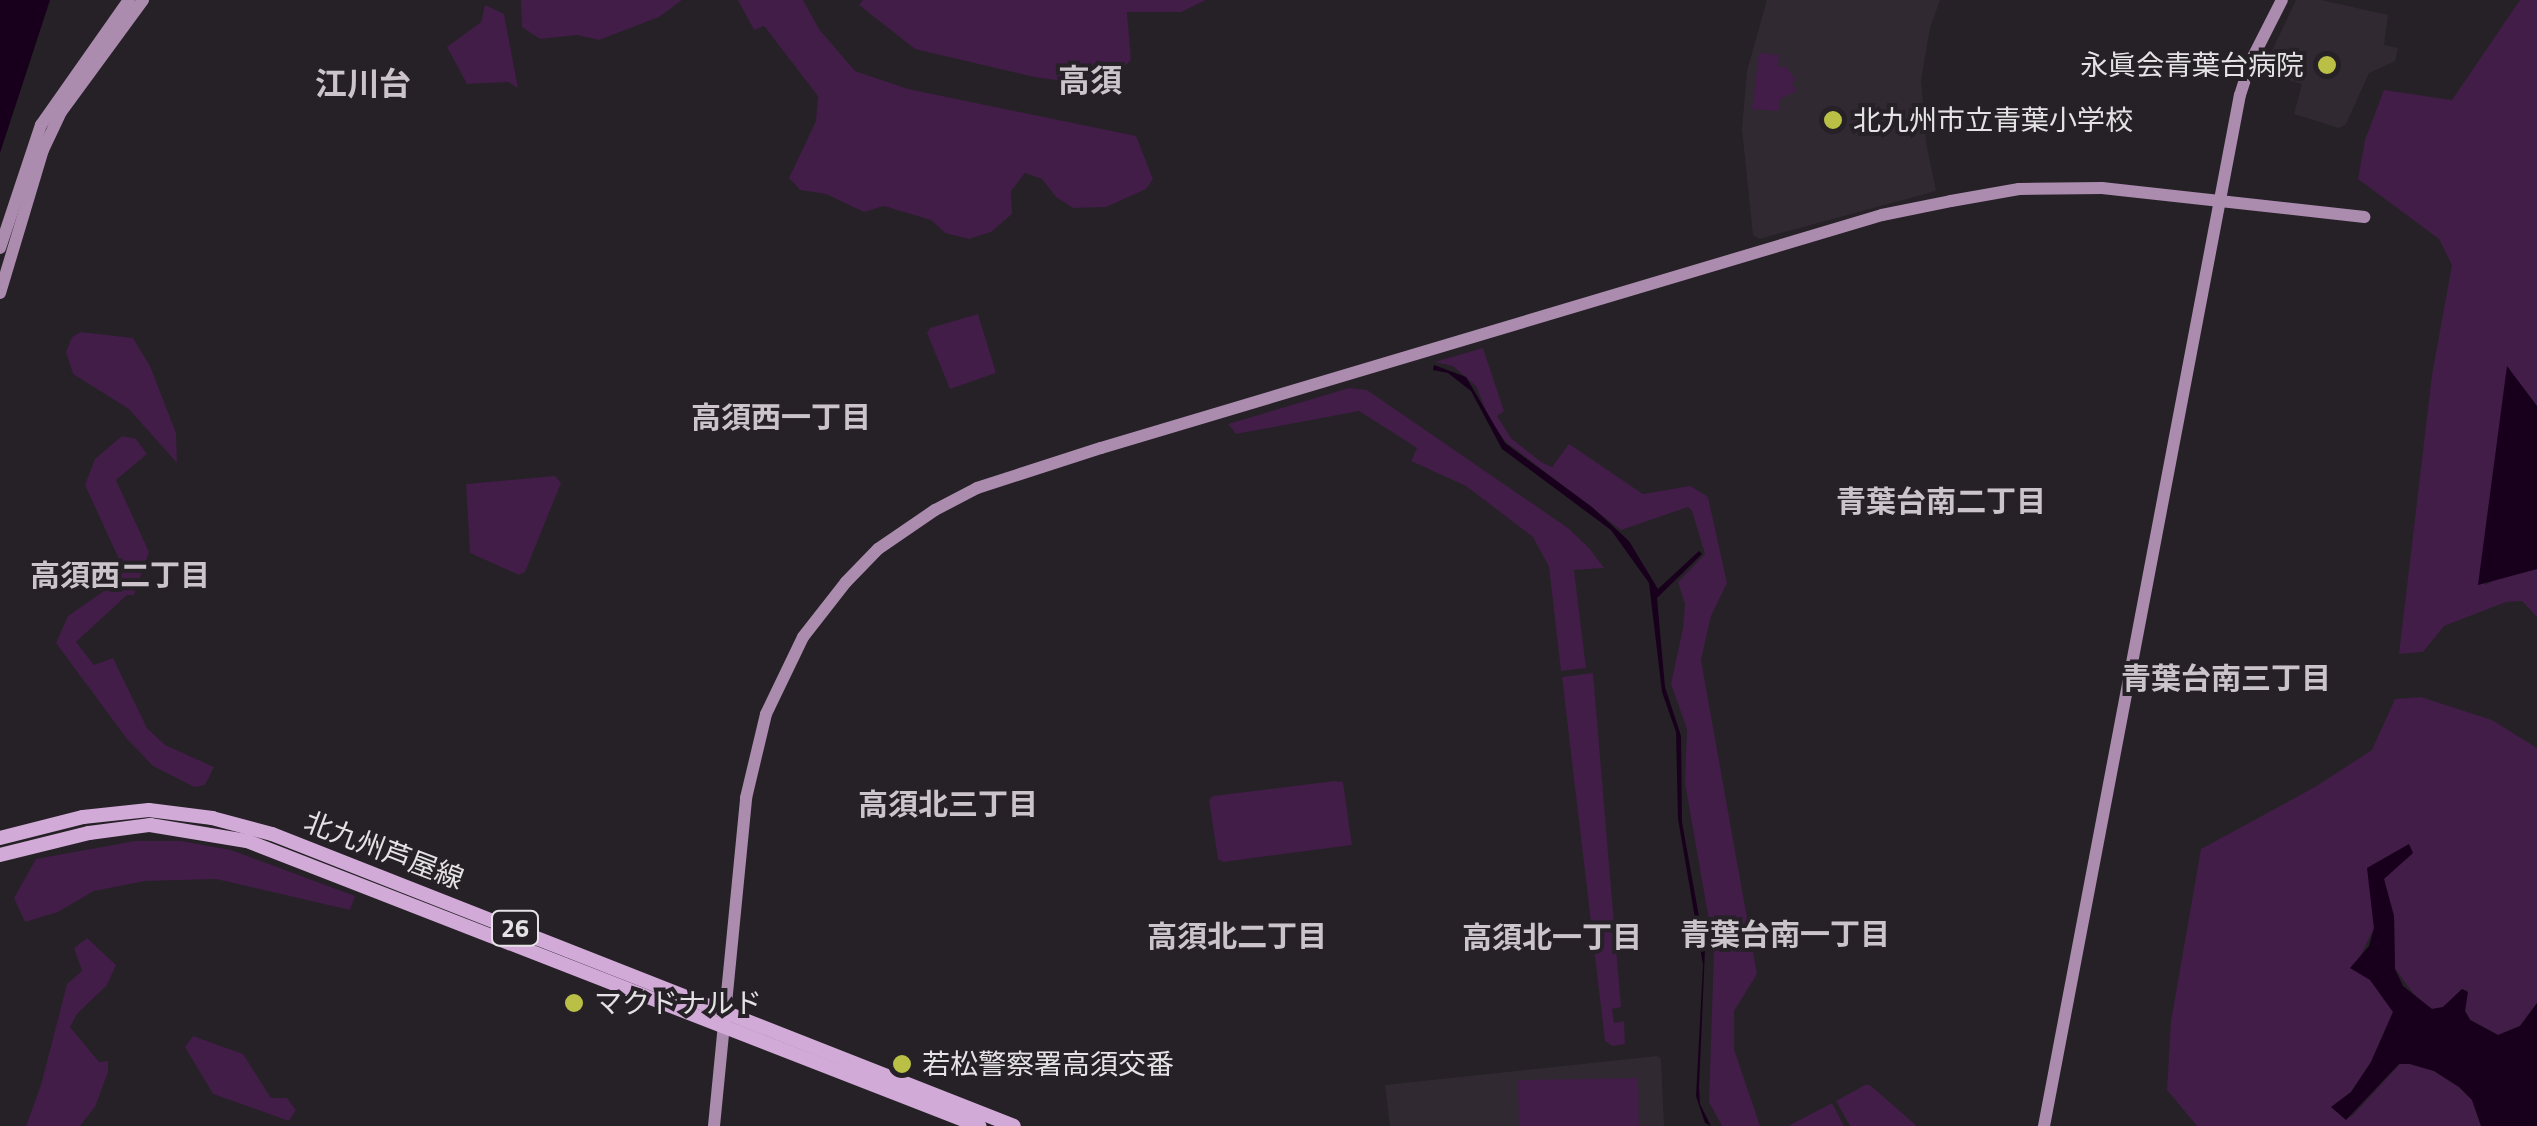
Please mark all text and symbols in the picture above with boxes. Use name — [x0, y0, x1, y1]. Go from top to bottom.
place label: 永眞会青葉台病院 — [2080, 48, 2304, 82]
marker: 永眞会青葉台病院 — [2314, 52, 2340, 78]
district label: 高須 — [1058, 61, 1122, 99]
district label: 江川台 — [315, 64, 411, 102]
place label: 北九州市立青葉小学校 — [1853, 103, 2133, 137]
marker: 北九州市立青葉小学校 — [1822, 109, 1844, 131]
district label: 高須西一丁目 — [691, 399, 871, 435]
district label: 青葉台南二丁目 — [1836, 483, 2046, 519]
district label: 高須西二丁目 — [30, 557, 210, 593]
district label: 青葉台南三丁目 — [2121, 660, 2331, 696]
district label: 高須北三丁目 — [858, 786, 1038, 822]
street label: 北九州芦屋線 — [300, 804, 468, 896]
road number: 26 — [490, 908, 540, 948]
district label: 青葉台南一丁目 — [1680, 916, 1890, 952]
district label: 高須北二丁目 — [1147, 918, 1327, 954]
district label: 高須北一丁目 — [1462, 919, 1642, 955]
place label: マクドナルド — [594, 986, 762, 1020]
marker: マクドナルド — [563, 992, 585, 1014]
place label: 若松警察署高須交番 — [922, 1047, 1174, 1081]
marker: 若松警察署高須交番 — [891, 1053, 913, 1075]

